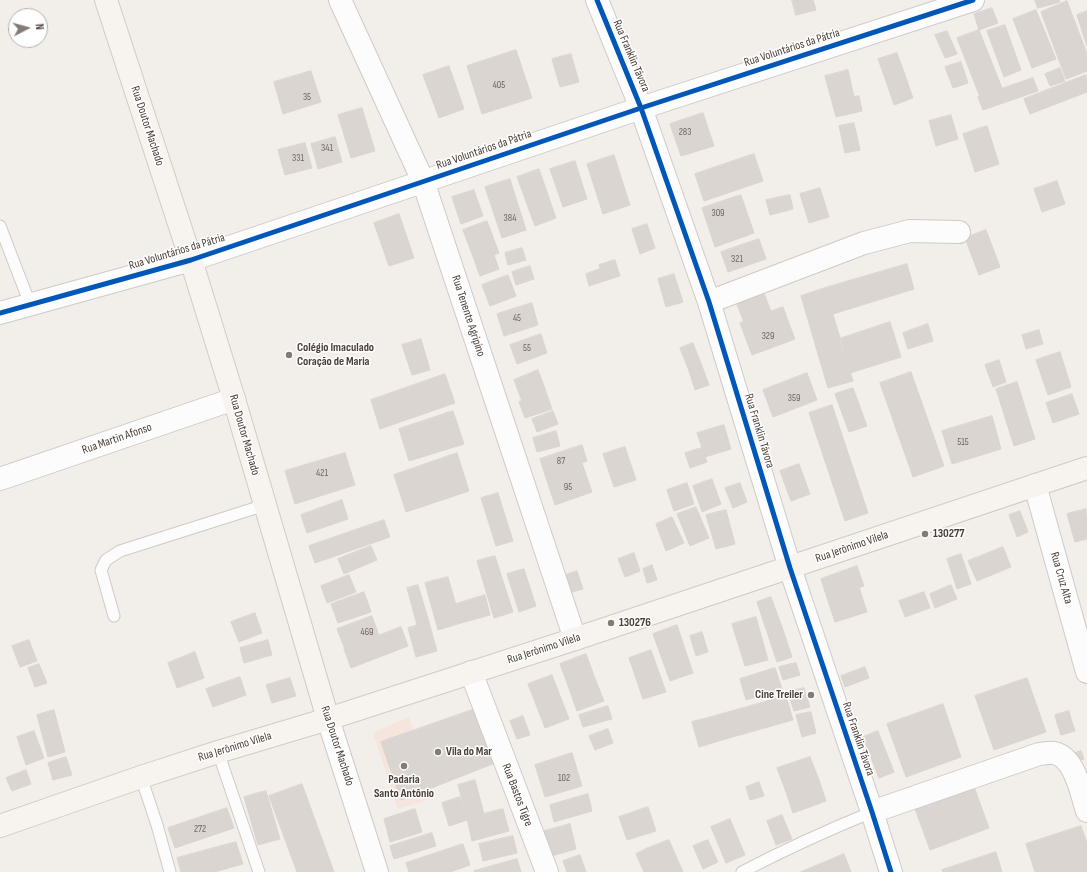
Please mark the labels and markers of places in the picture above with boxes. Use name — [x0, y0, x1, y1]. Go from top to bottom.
place label: Colégio Imaculado Coração de Maria — [297, 341, 374, 369]
marker: Colégio Imaculado Coração de Maria — [284, 350, 294, 360]
place label: 130277 — [933, 527, 965, 541]
marker: 130277 — [920, 529, 930, 539]
place label: 130276 — [619, 616, 651, 630]
marker: 130276 — [606, 618, 616, 628]
place label: Cine Treiler — [755, 688, 803, 702]
marker: Cine Treiler — [806, 690, 816, 700]
place label: Vila do Mar — [446, 745, 492, 759]
marker: Vila do Mar — [433, 747, 443, 757]
marker: Padaria Santo Antônio — [399, 761, 409, 771]
place label: Padaria Santo Antônio — [374, 773, 434, 801]

